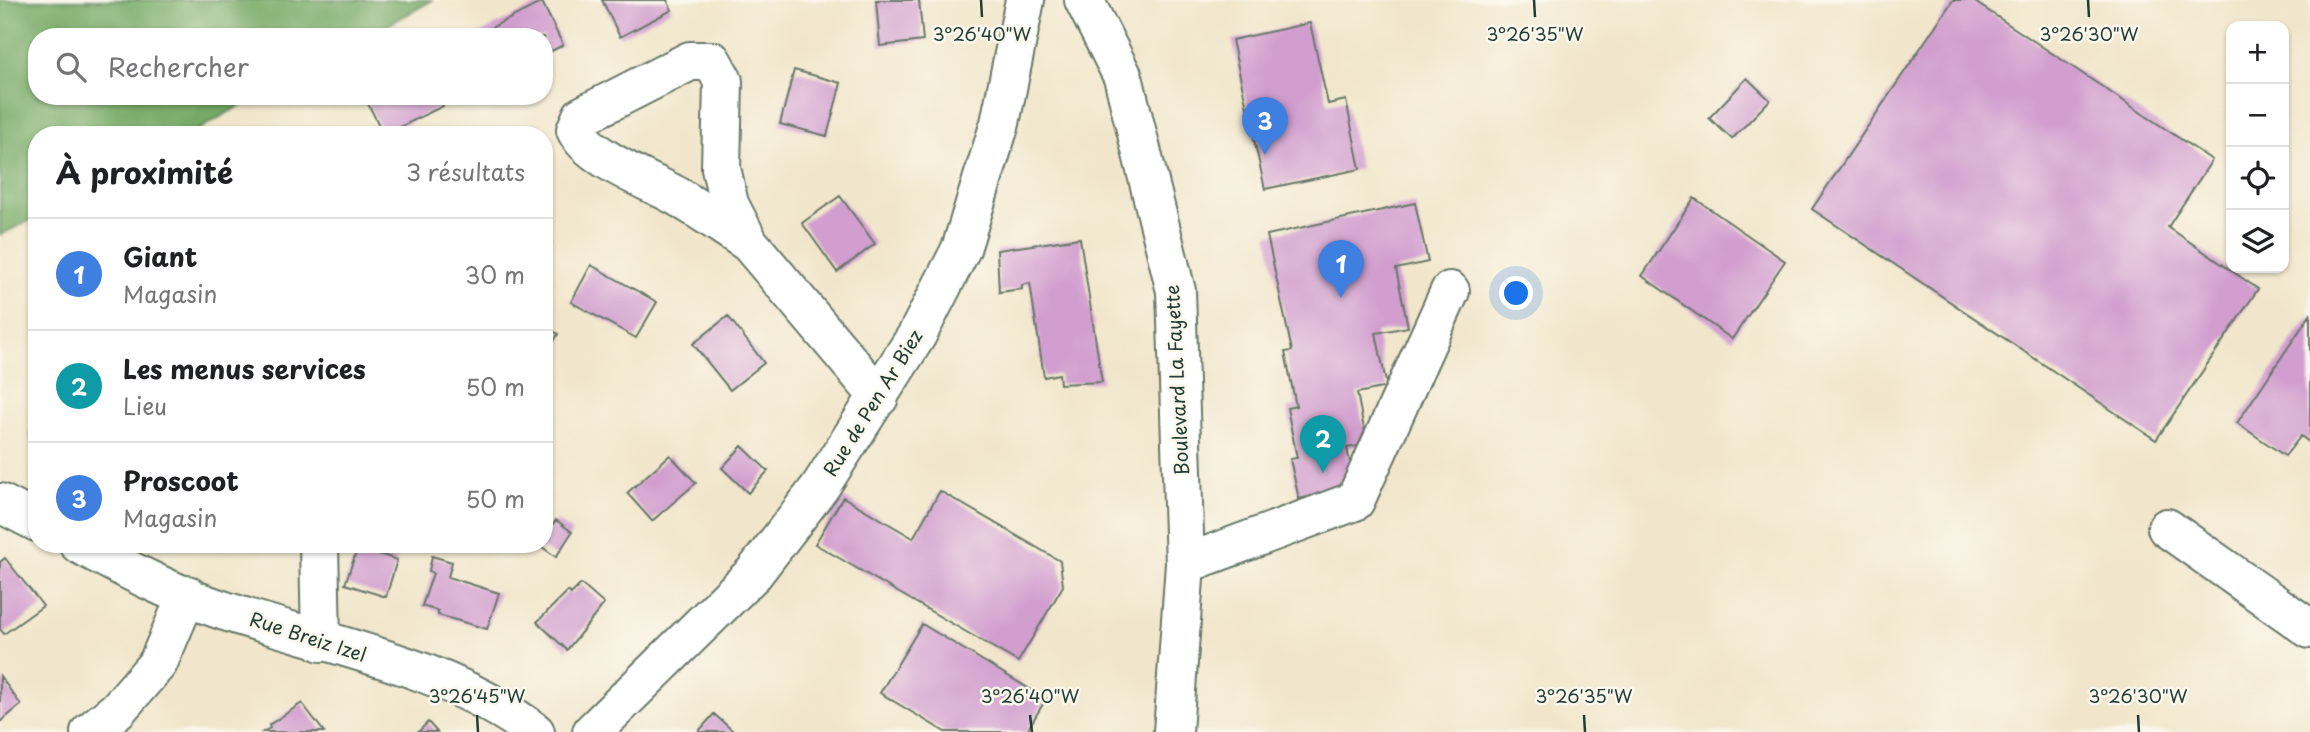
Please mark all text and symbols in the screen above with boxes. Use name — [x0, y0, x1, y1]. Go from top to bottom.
text: 3°26'40"W — [933, 20, 1032, 47]
text: 3°26'35"W — [1486, 20, 1584, 47]
text: 3°26'30"W — [2040, 20, 2139, 47]
map controls — [2226, 21, 2289, 273]
button: + — [2226, 21, 2289, 84]
search box — [28, 28, 553, 105]
text: Rechercher — [108, 47, 249, 86]
icon: search — [52, 48, 90, 86]
button: − — [2226, 84, 2289, 147]
pin: 3 — [1242, 97, 1288, 155]
button: locate — [2226, 147, 2289, 210]
text: À proximité — [56, 149, 233, 194]
text: 3 résultats — [406, 154, 525, 189]
button: layers — [2226, 210, 2289, 273]
text: Giant — [123, 237, 197, 276]
pin: 1 — [1318, 240, 1364, 298]
text: 1 — [74, 257, 85, 292]
text: 30 m — [464, 257, 525, 292]
text: Magasin — [123, 276, 217, 311]
your location — [1499, 276, 1533, 310]
street label: Boulevard La Fayette — [1157, 284, 1195, 476]
street label: Rue de Pen Ar Biez — [816, 324, 929, 481]
text: Les menus services — [123, 349, 366, 388]
text: 2 — [71, 369, 87, 404]
text: 50 m — [465, 369, 525, 404]
text: Lieu — [123, 388, 167, 423]
pin: 2 — [1300, 415, 1346, 473]
text: Proscoot — [123, 461, 239, 500]
text: 3 — [71, 481, 87, 516]
text: 50 m — [465, 481, 525, 516]
text: Magasin — [123, 500, 217, 535]
street label: Rue Breiz Izel — [246, 604, 370, 668]
text: 3°26'45"W — [429, 682, 526, 709]
text: 3°26'40"W — [981, 682, 1080, 709]
text: 3°26'35"W — [1535, 682, 1633, 709]
text: 3°26'30"W — [2089, 682, 2188, 709]

